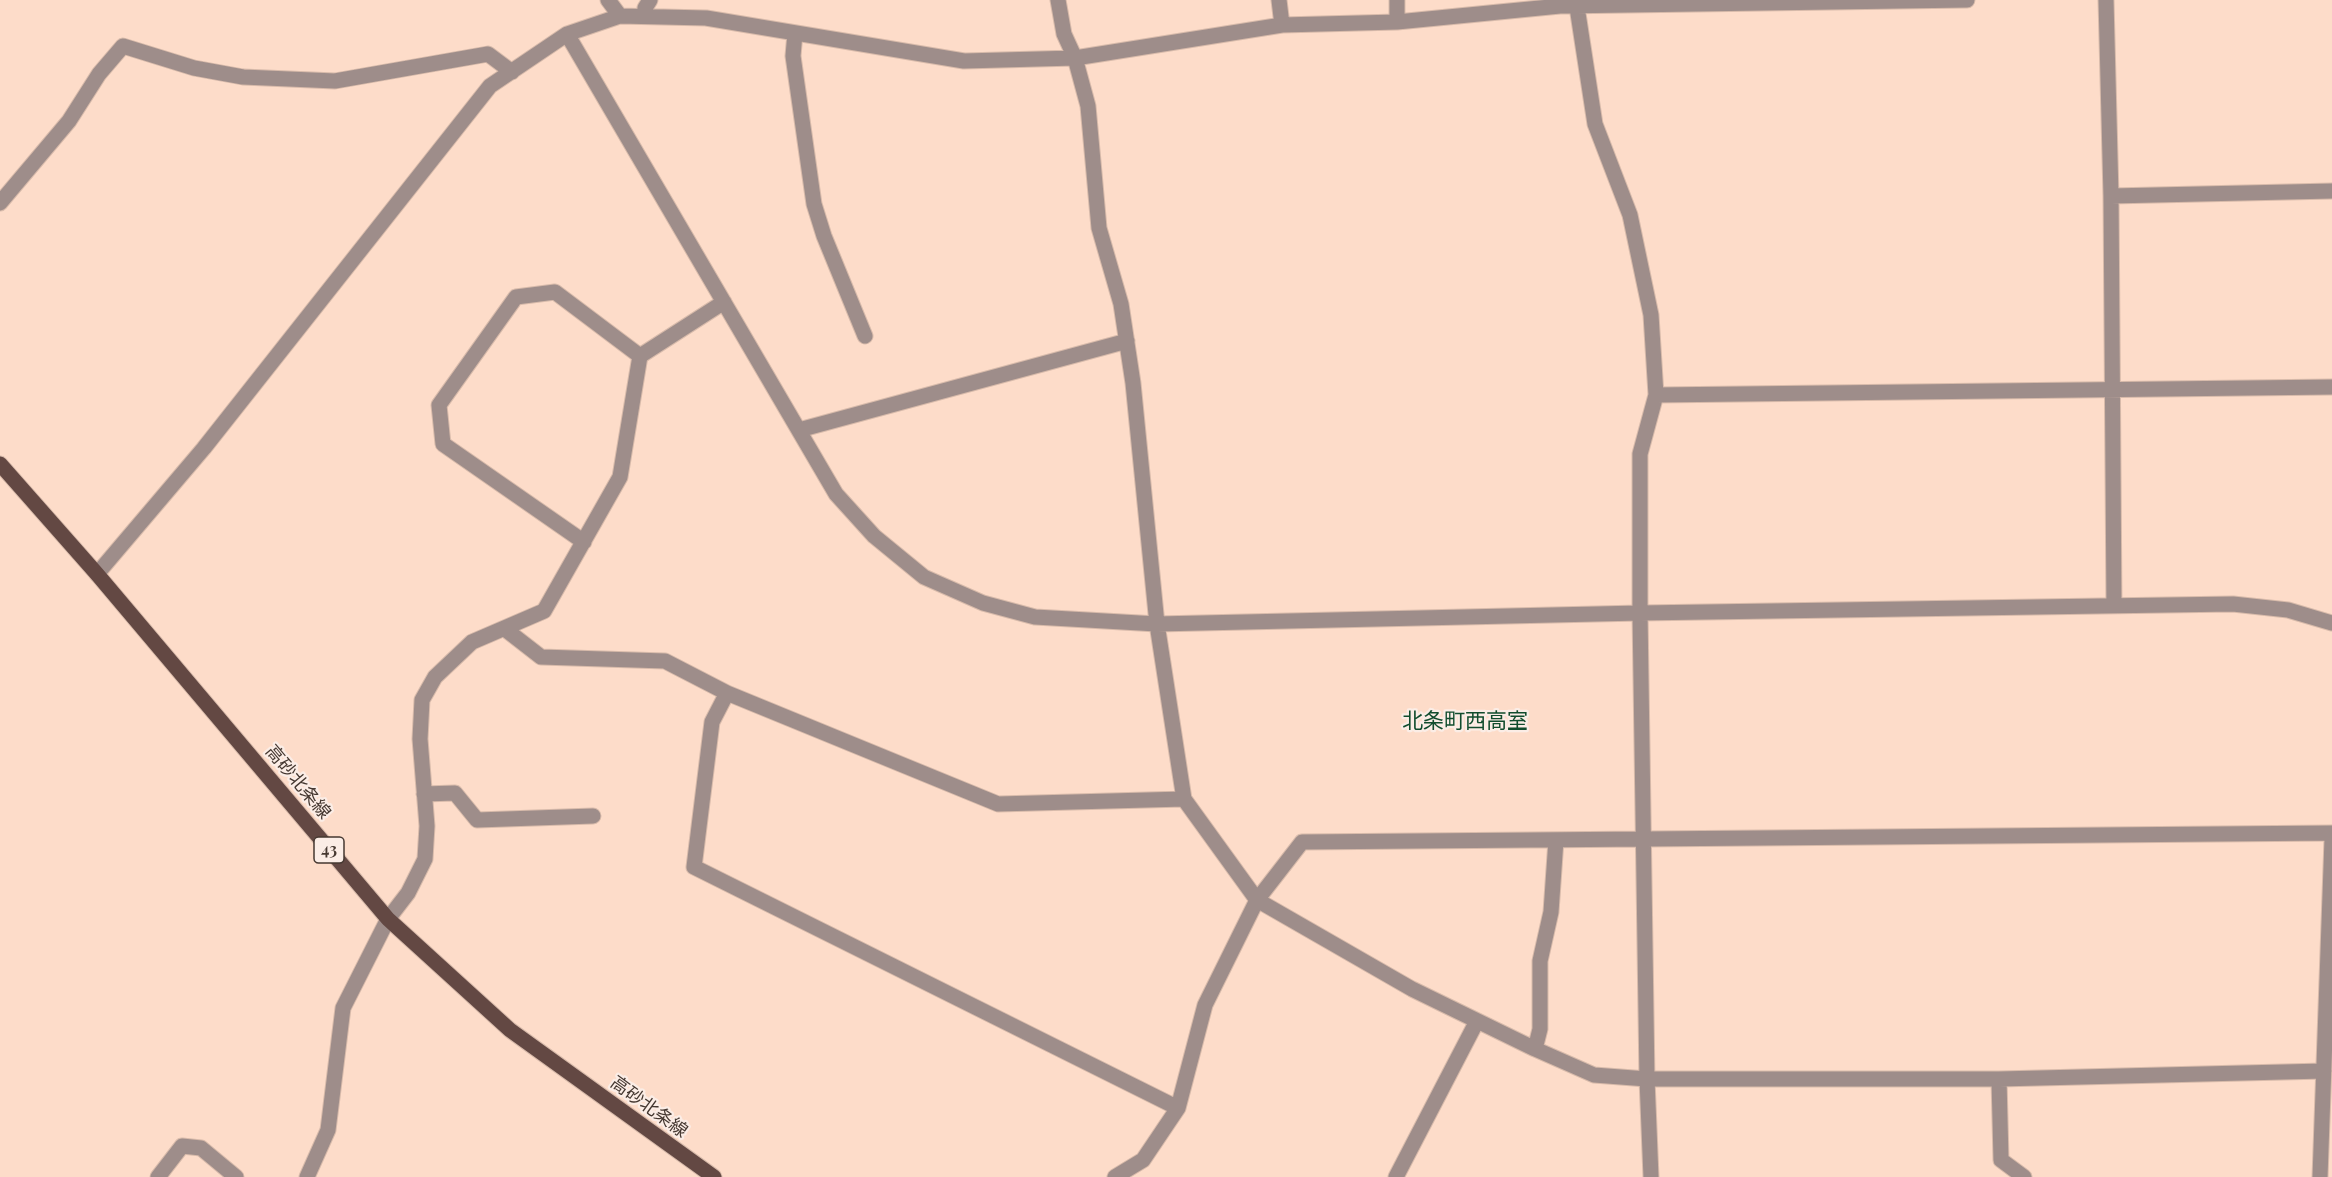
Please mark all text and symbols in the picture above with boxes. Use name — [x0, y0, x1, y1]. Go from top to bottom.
district label: 北条町西高室 — [1402, 708, 1528, 734]
street label: 高砂北条線 — [261, 741, 335, 823]
road number: 43 — [314, 837, 344, 863]
street label: 高砂北条線 — [606, 1072, 692, 1142]

